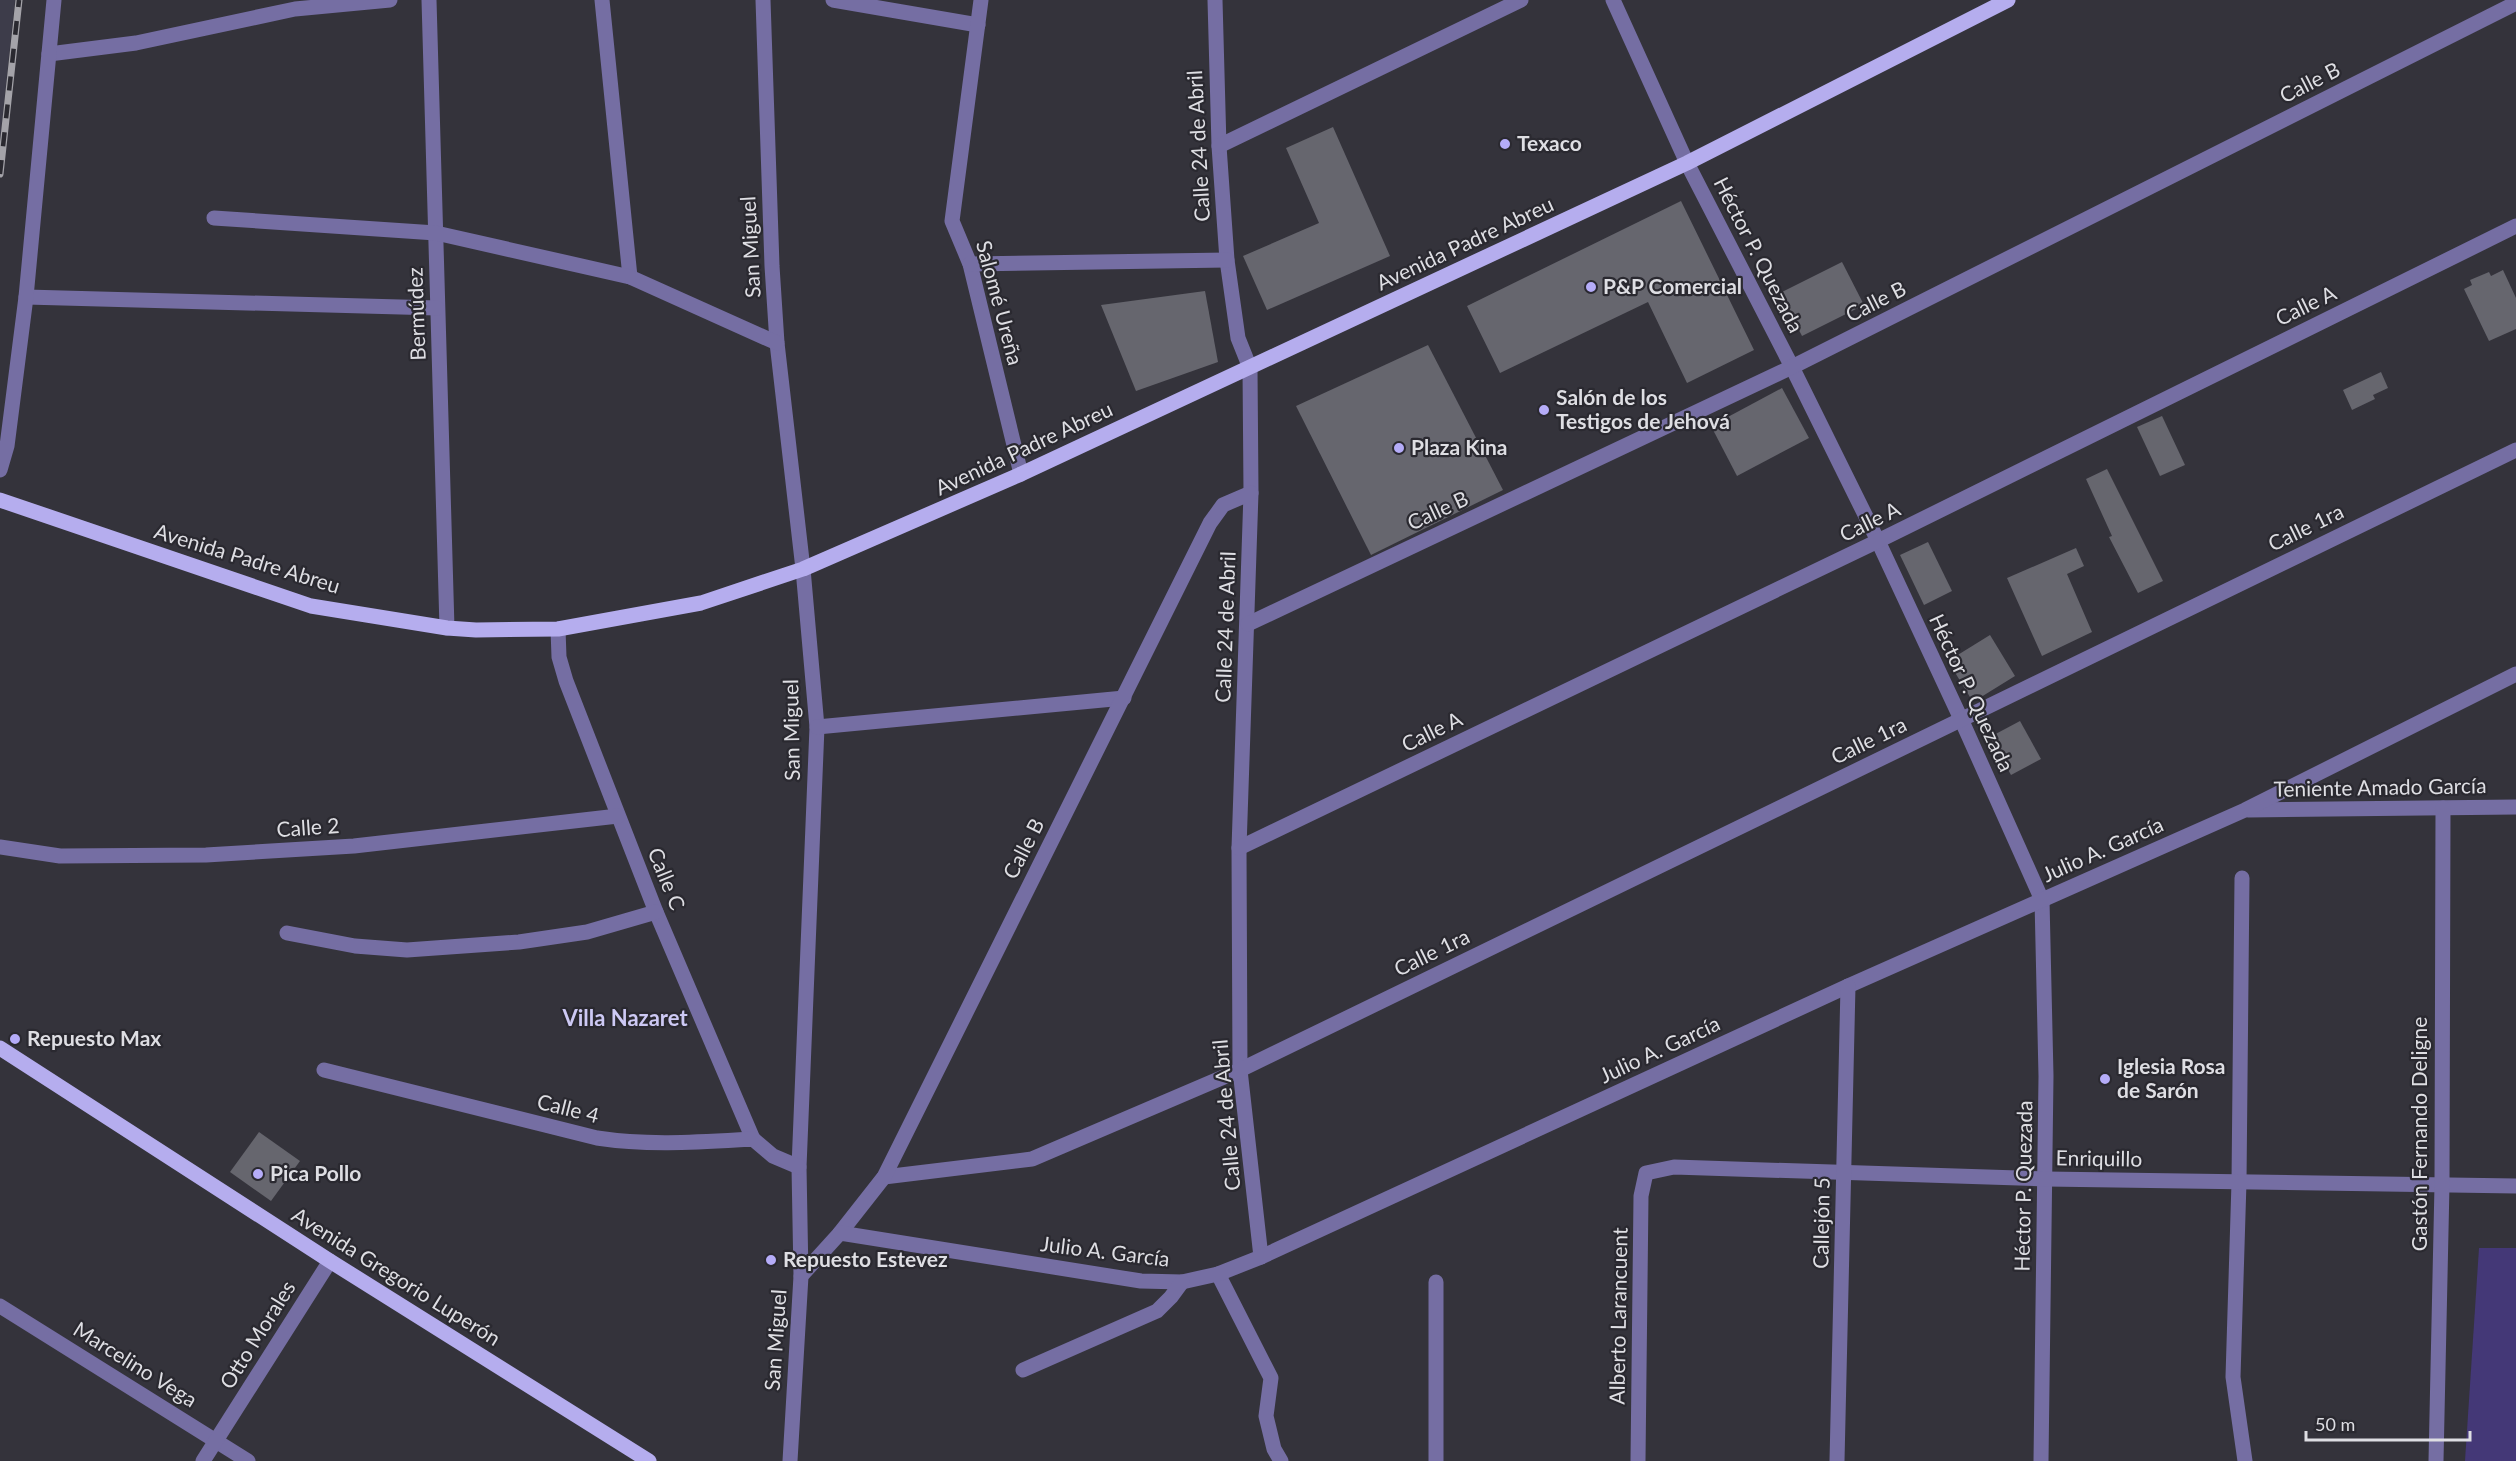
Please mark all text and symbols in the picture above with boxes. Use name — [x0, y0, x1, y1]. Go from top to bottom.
street label: Calle B — [2275, 56, 2344, 107]
street label: Calle 24 de Abril — [1181, 70, 1214, 222]
place label: Texaco — [1517, 130, 1582, 155]
marker: Texaco — [1498, 137, 1512, 151]
street label: Héctor P. Quezada — [1709, 172, 1809, 336]
street label: Avenida Padre Abreu — [1372, 191, 1557, 295]
street label: San Miguel — [734, 196, 765, 299]
street label: Salomé Ureña — [972, 238, 1029, 368]
street label: Bermúdez — [401, 267, 430, 361]
place label: P&P Comercial — [1603, 273, 1742, 298]
street label: Calle B — [1841, 275, 1910, 326]
street label: Calle A — [2271, 279, 2340, 330]
marker: P&P Comercial — [1584, 280, 1598, 294]
place label: Salón de los Testigos de Jehová — [1556, 384, 1730, 433]
street label: Avenida Padre Abreu — [931, 396, 1116, 500]
marker: Salón de los Testigos de Jehová — [1537, 403, 1551, 417]
place label: Plaza Kina — [1411, 434, 1507, 459]
marker: Plaza Kina — [1392, 441, 1406, 455]
street label: Calle B — [1403, 485, 1472, 535]
street label: Calle A — [1835, 495, 1904, 546]
street label: Calle 1ra — [2263, 498, 2347, 556]
street label: Avenida Padre Abreu — [152, 517, 343, 598]
street label: Calle 24 de Abril — [1209, 551, 1240, 703]
street label: Héctor P. Quezada — [1925, 610, 2020, 775]
street label: San Miguel — [777, 679, 804, 781]
street label: Calle A — [1397, 705, 1466, 756]
street label: Calle 1ra — [1826, 711, 1910, 769]
street label: Teniente Amado García — [2273, 772, 2487, 801]
street label: Julio A. García — [2038, 811, 2167, 886]
street label: Calle 2 — [276, 812, 340, 841]
street label: Calle B — [997, 814, 1048, 883]
street label: Calle C — [644, 844, 691, 913]
street label: Calle 1ra — [1389, 923, 1473, 981]
district label: Villa Nazaret — [561, 1004, 688, 1031]
street label: Julio A. García — [1595, 1010, 1723, 1087]
street label: Gastón Fernando Deligne — [2406, 1017, 2431, 1251]
place label: Repuesto Max — [27, 1025, 161, 1050]
marker: Repuesto Max — [8, 1032, 22, 1046]
street label: Calle 24 de Abril — [1206, 1038, 1245, 1192]
place label: Iglesia Rosa de Sarón — [2117, 1053, 2225, 1102]
marker: Iglesia Rosa de Sarón — [2098, 1072, 2112, 1086]
street label: Calle 4 — [535, 1088, 602, 1127]
street label: Héctor P. Quezada — [2009, 1100, 2036, 1272]
street label: Enriquillo — [2056, 1144, 2143, 1171]
place label: Pica Pollo — [270, 1160, 361, 1185]
marker: Pica Pollo — [251, 1167, 265, 1181]
street label: Callejón 5 — [1807, 1177, 1834, 1269]
street label: Avenida Gregorio Luperón — [288, 1201, 506, 1350]
street label: Alberto Larancuent — [1603, 1227, 1632, 1405]
street label: Julio A. García — [1039, 1230, 1171, 1271]
place label: Repuesto Estevez — [783, 1246, 948, 1271]
marker: Repuesto Estevez — [764, 1253, 778, 1267]
street label: Otto Morales — [214, 1276, 300, 1393]
street label: San Miguel — [758, 1288, 791, 1392]
street label: Marcelino Vega — [69, 1316, 202, 1412]
scale bar — [2306, 1404, 2470, 1442]
text: 50 m — [2315, 1413, 2355, 1435]

